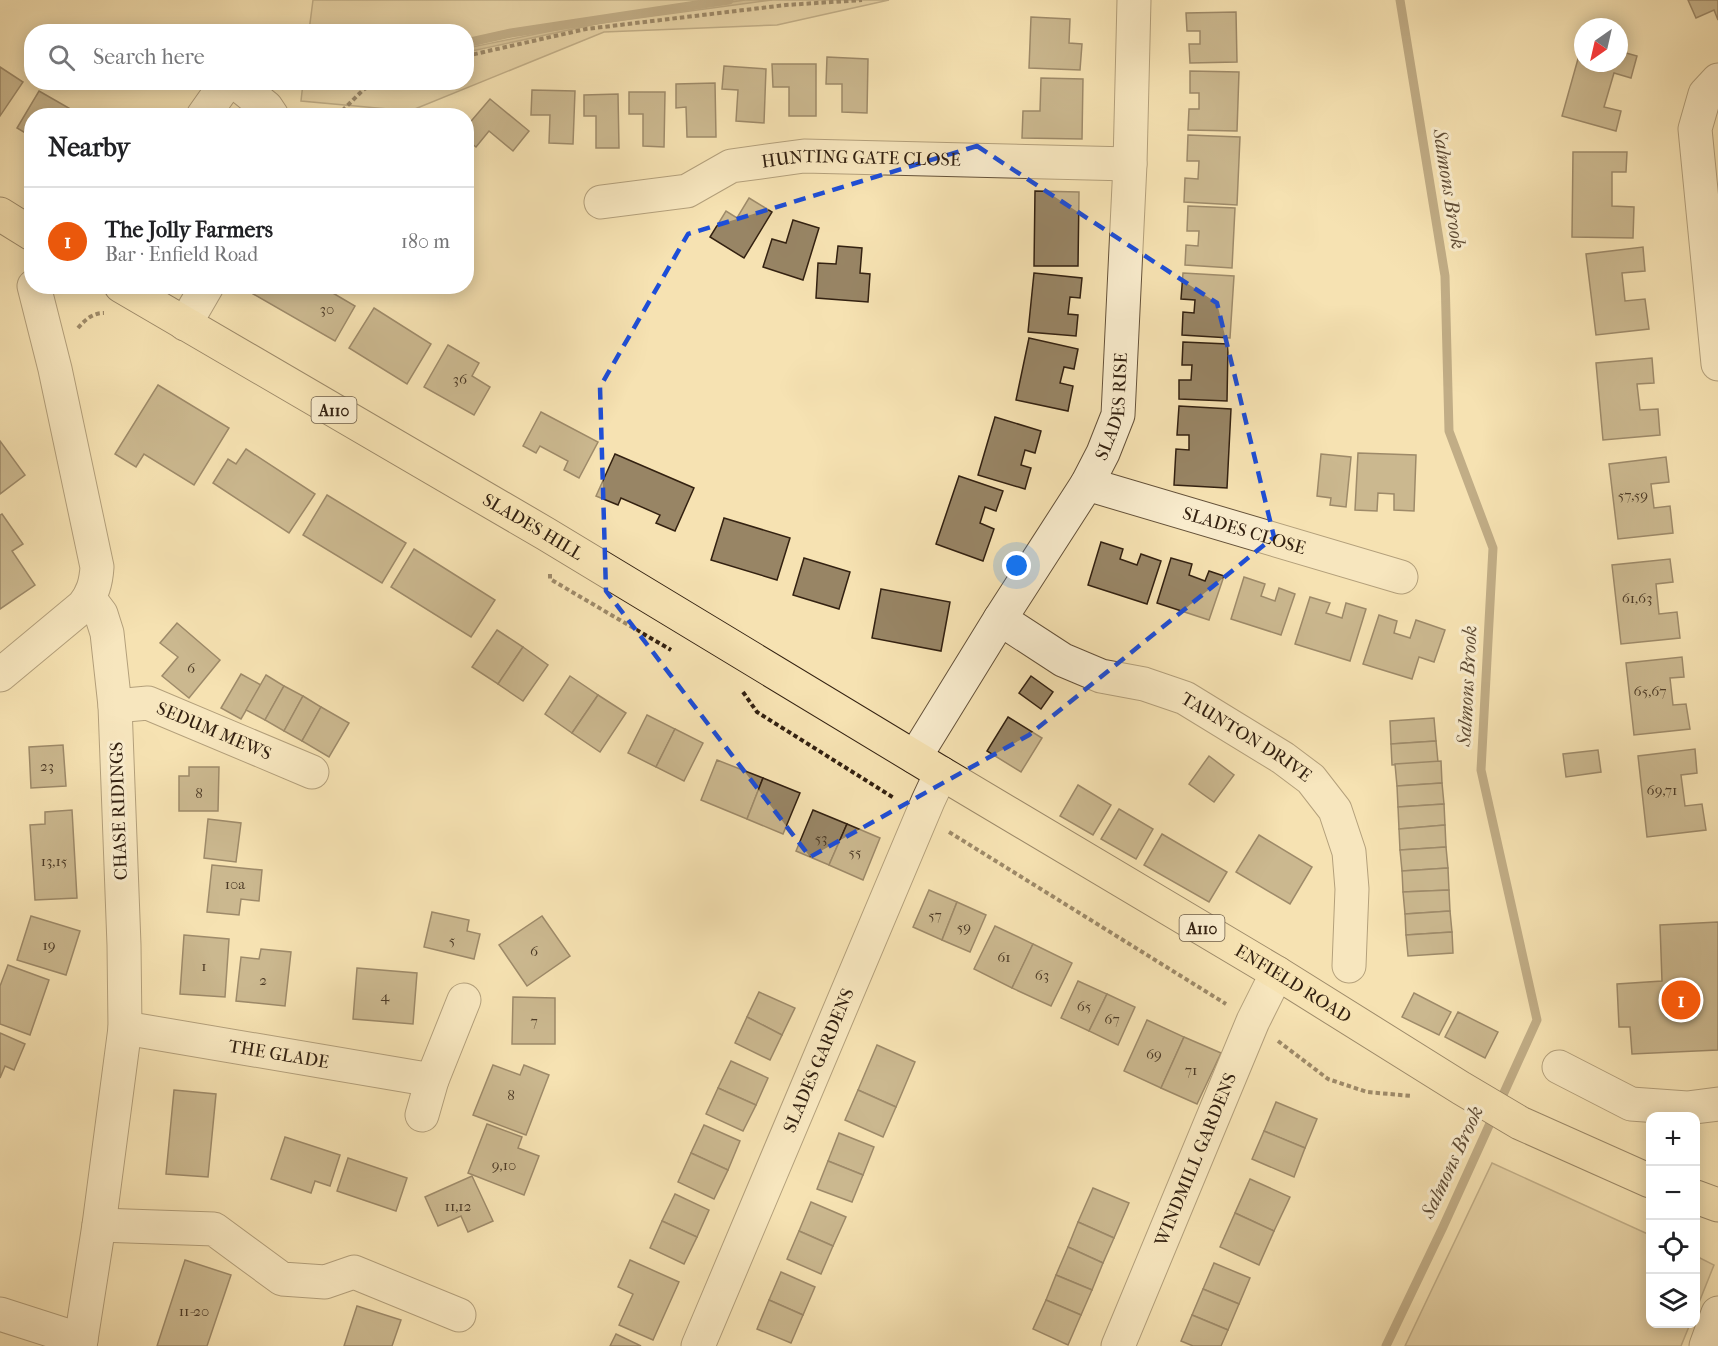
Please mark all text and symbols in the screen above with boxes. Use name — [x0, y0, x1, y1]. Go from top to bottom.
north arrow — [1574, 18, 1628, 72]
search box — [24, 24, 474, 90]
icon: search — [45, 41, 78, 74]
text: Search here — [93, 44, 205, 70]
water label: Salmons Brook — [1428, 126, 1470, 251]
text: Nearby — [48, 132, 130, 163]
street label: HUNTING GATE CLOSE — [760, 145, 961, 172]
text: The Jolly Farmers — [105, 217, 273, 243]
text: 1 — [64, 230, 71, 253]
text: 180 m — [401, 230, 450, 253]
text: Bar · Enfield Road — [105, 243, 258, 266]
house number: 30 — [320, 300, 334, 318]
street label: SLADES RISE — [1091, 352, 1131, 464]
house number: 36 — [453, 370, 468, 388]
road number: A110 — [312, 397, 356, 423]
house number: 57,59 — [1618, 486, 1648, 504]
street label: SLADES HILL — [479, 489, 587, 564]
street label: SLADES CLOSE — [1180, 502, 1308, 559]
your location — [1002, 551, 1031, 580]
house number: 61,63 — [1622, 589, 1652, 607]
water label: Salmons Brook — [1452, 625, 1482, 748]
house number: 6 — [187, 659, 196, 677]
house number: 65,67 — [1634, 682, 1666, 700]
street label: TAUNTON DRIVE — [1177, 688, 1316, 786]
street label: SEDUM MEWS — [154, 697, 275, 764]
street label: CHASE RIDINGS — [106, 742, 132, 880]
house number: 23 — [40, 757, 54, 775]
house number: 69,71 — [1647, 781, 1677, 799]
house number: 8 — [195, 784, 203, 802]
house number: 53 — [815, 829, 827, 847]
house number: 55 — [849, 843, 861, 861]
house number: 13,15 — [41, 852, 67, 870]
house number: 10a — [225, 875, 246, 893]
house number: 57 — [928, 906, 942, 924]
road number: A110 — [1180, 915, 1224, 941]
house number: 59 — [957, 918, 971, 936]
house number: 5 — [449, 931, 455, 949]
house number: 19 — [42, 936, 56, 954]
street label: ENFIELD ROAD — [1231, 940, 1355, 1027]
house number: 6 — [530, 942, 539, 960]
house number: 61 — [997, 948, 1011, 966]
house number: 1 — [201, 957, 207, 975]
house number: 63 — [1035, 966, 1049, 984]
house number: 2 — [259, 971, 267, 989]
pin: 1 — [1662, 978, 1700, 1022]
street label: SLADES GARDENS — [779, 985, 858, 1136]
house number: 4 — [381, 987, 391, 1005]
house number: 65 — [1077, 997, 1091, 1015]
house number: 67 — [1104, 1010, 1120, 1028]
house number: 7 — [530, 1012, 538, 1030]
street label: THE GLADE — [227, 1035, 331, 1073]
house number: 69 — [1146, 1045, 1162, 1063]
house number: 71 — [1185, 1061, 1197, 1079]
street label: WINDMILL GARDENS — [1150, 1070, 1241, 1250]
house number: 8 — [507, 1086, 515, 1104]
water label: Salmons Brook — [1416, 1102, 1488, 1223]
map controls — [1646, 1112, 1700, 1328]
button: + — [1646, 1112, 1700, 1166]
house number: 9,10 — [492, 1156, 516, 1174]
button: − — [1646, 1166, 1700, 1220]
house number: 11,12 — [445, 1197, 472, 1215]
button: locate — [1646, 1220, 1700, 1274]
button: layers — [1646, 1274, 1700, 1328]
house number: 11-20 — [179, 1302, 209, 1320]

